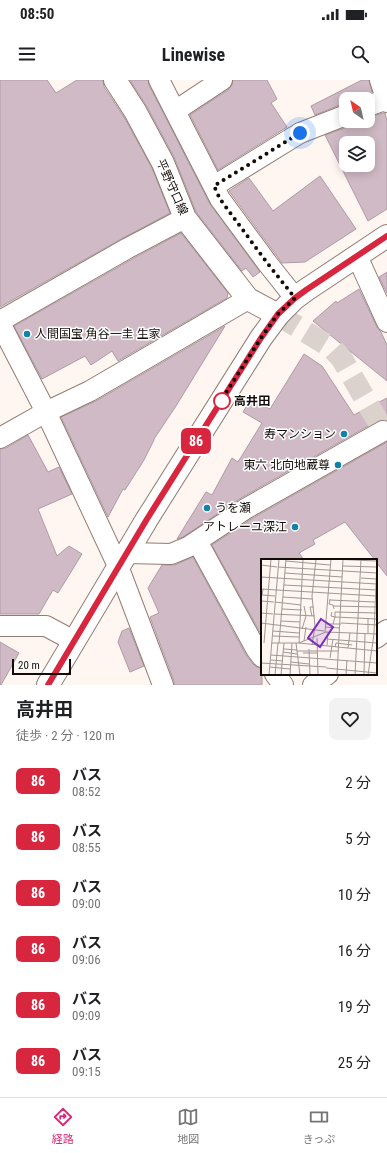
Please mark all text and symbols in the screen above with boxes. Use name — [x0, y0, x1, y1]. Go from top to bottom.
text: 08:50 — [20, 5, 54, 23]
icon: menu — [16, 43, 38, 65]
icon: search — [349, 43, 371, 65]
text: Linewise — [162, 44, 225, 65]
north arrow — [339, 92, 375, 128]
map controls — [339, 92, 375, 172]
your location — [290, 123, 310, 143]
button: layers — [339, 136, 375, 172]
street label: 平野守口線 — [153, 157, 191, 217]
place label: 人間国宝 角谷一圭 生家 — [35, 327, 161, 341]
marker: 人間国宝 角谷一圭 生家 — [22, 329, 32, 339]
marker: 高井田 — [213, 392, 231, 410]
place label: 高井田 — [234, 394, 270, 408]
place label: 寿マンション — [264, 427, 336, 441]
line badge: 86 — [178, 428, 214, 454]
marker: 寿マンション — [339, 429, 349, 439]
text: 86 — [189, 433, 203, 449]
place label: 東六 北向地蔵尊 — [243, 458, 330, 472]
marker: 東六 北向地蔵尊 — [333, 460, 343, 470]
place label: うを瀬 — [215, 501, 251, 515]
marker: うを瀬 — [202, 503, 212, 513]
place label: アトレーユ深江 — [203, 520, 287, 534]
marker: アトレーユ深江 — [290, 522, 300, 532]
inset map — [261, 559, 377, 675]
scale bar — [12, 657, 71, 676]
text: 20 m — [18, 659, 40, 672]
text: 高井田 — [16, 698, 73, 721]
button: heart — [329, 698, 371, 740]
text: 徒歩 · 2 分 · 120 m — [16, 728, 115, 743]
text: バス — [72, 766, 102, 784]
text: 86 — [31, 773, 45, 789]
text: 2 分 — [345, 774, 371, 792]
text: 08:52 — [72, 784, 101, 799]
text: バス — [72, 822, 102, 840]
text: 86 — [31, 829, 45, 845]
text: 5 分 — [345, 830, 371, 848]
text: 08:55 — [72, 840, 101, 855]
text: バス — [72, 878, 102, 896]
text: 86 — [31, 885, 45, 901]
text: 10 分 — [338, 886, 371, 904]
text: 09:00 — [72, 896, 101, 911]
text: バス — [72, 934, 102, 952]
text: 86 — [31, 941, 45, 957]
text: 16 分 — [338, 942, 371, 960]
text: 09:06 — [72, 952, 101, 967]
text: バス — [72, 990, 102, 1008]
text: 86 — [31, 997, 45, 1013]
text: 19 分 — [338, 998, 371, 1016]
text: 09:09 — [72, 1008, 101, 1023]
text: バス — [72, 1046, 102, 1064]
text: 86 — [31, 1053, 45, 1069]
text: 25 分 — [338, 1054, 371, 1072]
text: 09:15 — [72, 1064, 101, 1079]
tab: 経路 — [52, 1106, 74, 1146]
tab: 地図 — [177, 1106, 199, 1146]
tab: きっぷ — [303, 1106, 335, 1146]

